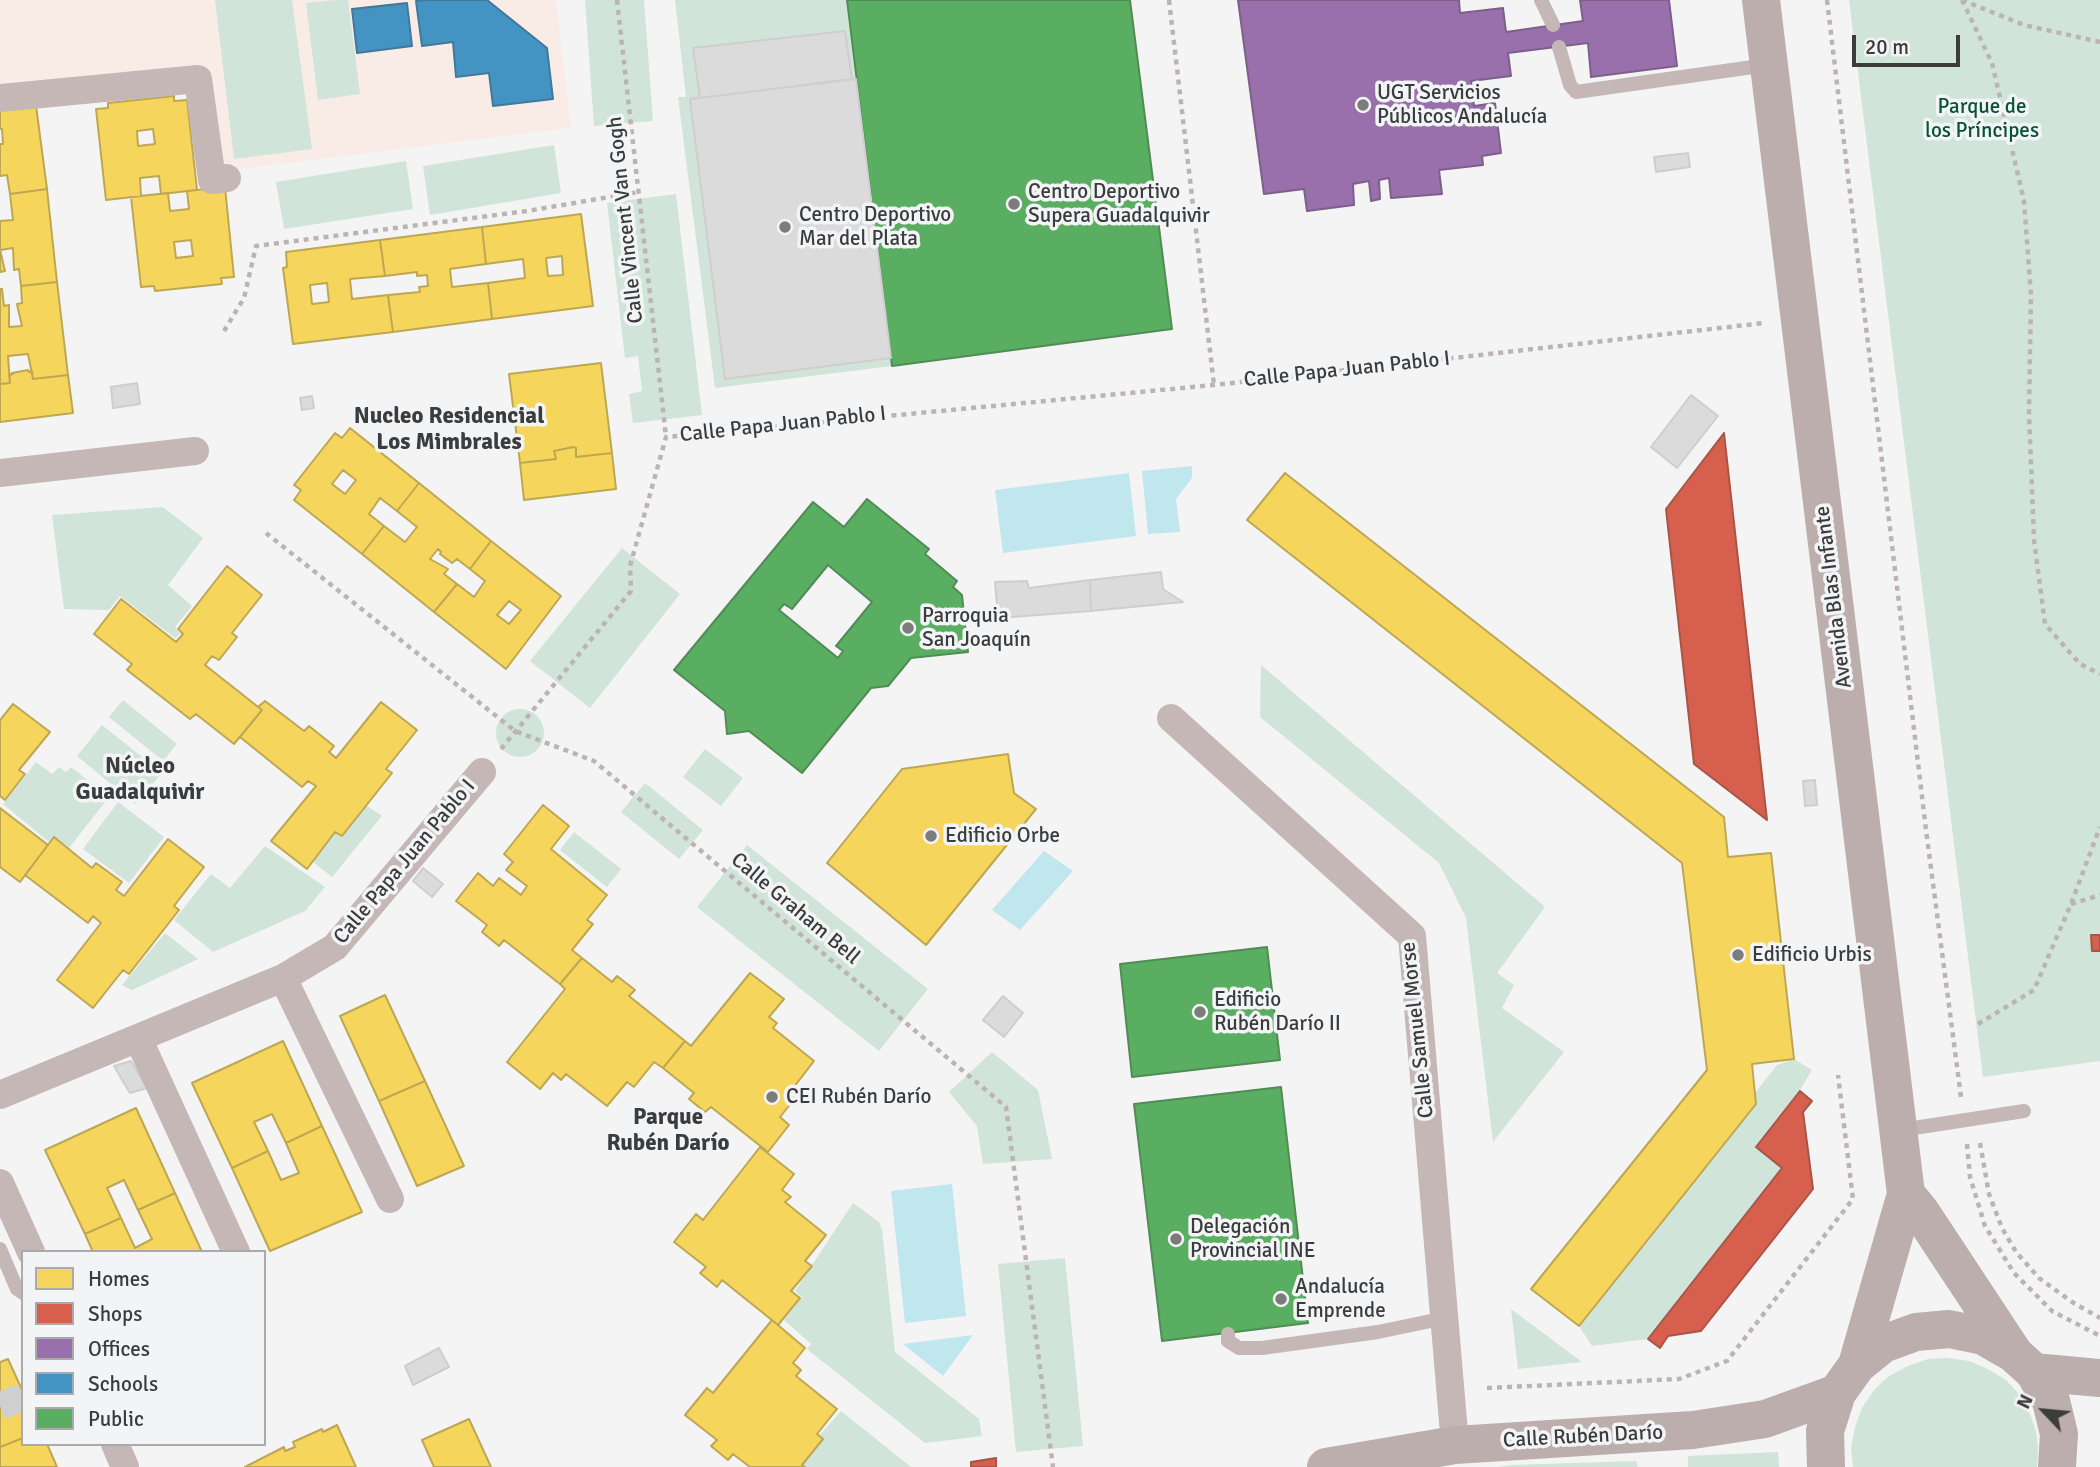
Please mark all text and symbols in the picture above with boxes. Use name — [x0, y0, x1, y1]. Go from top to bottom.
scale bar — [1855, 21, 1964, 65]
text: 20 m — [1865, 34, 1909, 60]
place label: UGT Servicios Públicos Andalucía — [1377, 80, 1547, 130]
park label: Parque de los Príncipes — [1925, 94, 2039, 144]
marker: UGT Servicios Públicos Andalucía — [1355, 97, 1371, 113]
street label: Calle Vincent Van Gogh — [603, 115, 649, 325]
place label: Centro Deportivo Supera Guadalquivir — [1028, 179, 1210, 229]
marker: Centro Deportivo Supera Guadalquivir — [1006, 196, 1022, 212]
place label: Centro Deportivo Mar del Plata — [799, 202, 951, 252]
marker: Centro Deportivo Mar del Plata — [777, 219, 793, 235]
street label: Calle Papa Juan Pablo I — [1243, 347, 1451, 393]
street label: Calle Papa Juan Pablo I — [679, 402, 887, 448]
district label: Nucleo Residencial Los Mimbrales — [354, 403, 544, 457]
street label: Avenida Blas Infante — [1810, 504, 1858, 690]
place label: Parroquia San Joaquín — [922, 603, 1031, 653]
marker: Parroquia San Joaquín — [900, 620, 916, 636]
district label: Núcleo Guadalquivir — [76, 753, 204, 807]
street label: Calle Papa Juan Pablo I — [329, 775, 481, 949]
place label: Edificio Orbe — [945, 823, 1060, 849]
marker: Edificio Orbe — [923, 828, 939, 844]
street label: Calle Graham Bell — [725, 848, 865, 970]
street label: Calle Samuel Morse — [1396, 941, 1440, 1119]
place label: Edificio Urbis — [1752, 942, 1872, 968]
marker: Edificio Urbis — [1730, 947, 1746, 963]
place label: Edificio Rubén Darío II — [1214, 987, 1341, 1037]
marker: Edificio Rubén Darío II — [1192, 1004, 1208, 1020]
place label: CEI Rubén Darío — [786, 1084, 931, 1110]
marker: CEI Rubén Darío — [764, 1089, 780, 1105]
district label: Parque Rubén Darío — [606, 1104, 730, 1158]
place label: Delegación Provincial INE — [1190, 1214, 1316, 1264]
marker: Delegación Provincial INE — [1168, 1231, 1184, 1247]
legend — [21, 1250, 266, 1446]
text: Homes — [88, 1266, 150, 1292]
place label: Andalucía Emprende — [1295, 1274, 1386, 1324]
marker: Andalucía Emprende — [1273, 1291, 1289, 1307]
text: Shops — [88, 1301, 142, 1327]
text: Offices — [88, 1336, 150, 1362]
text: Schools — [88, 1371, 158, 1397]
north arrow — [2009, 1376, 2079, 1446]
text: N — [2011, 1391, 2039, 1413]
text: Public — [88, 1406, 144, 1432]
street label: Calle Rubén Darío — [1502, 1420, 1664, 1454]

